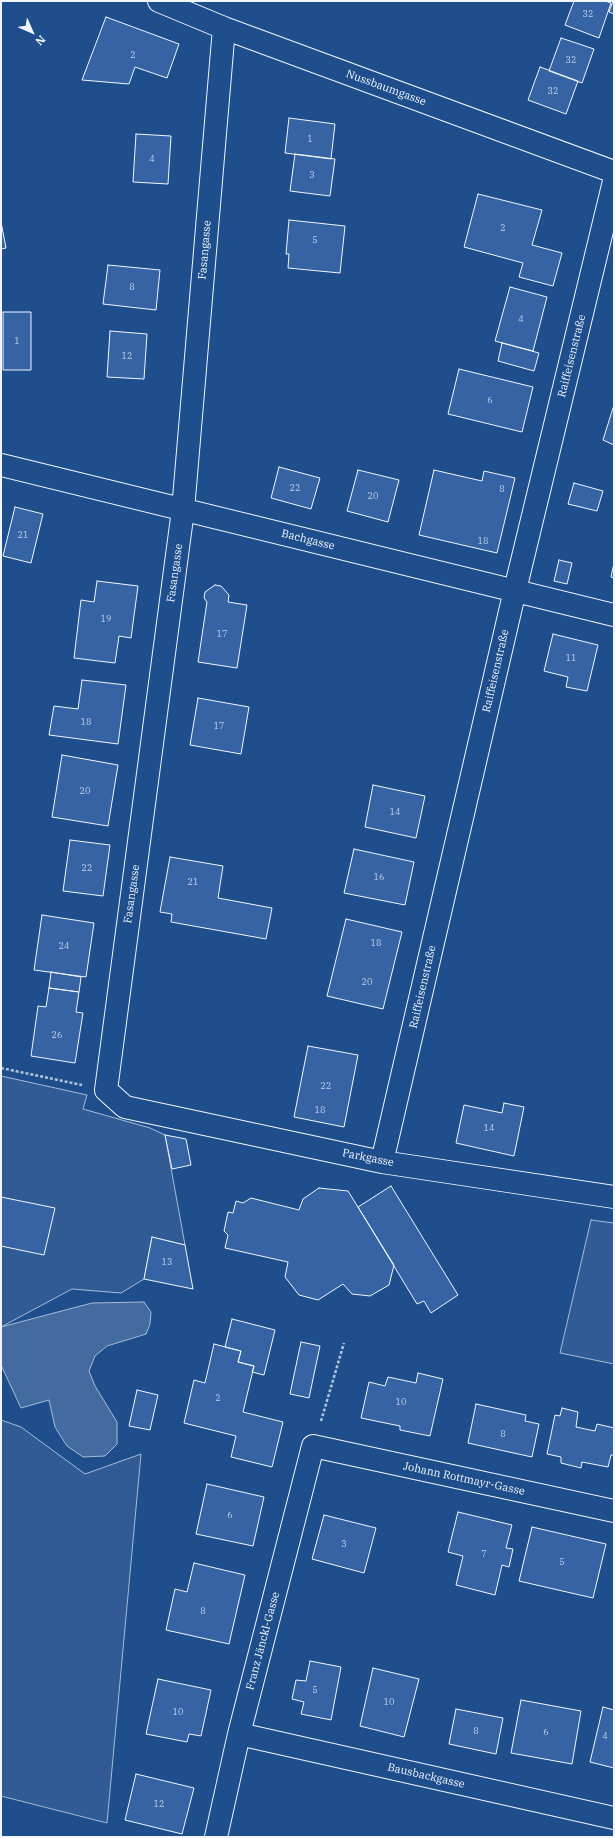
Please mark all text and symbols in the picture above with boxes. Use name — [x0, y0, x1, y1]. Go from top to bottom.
house number: 32 — [583, 9, 593, 19]
north arrow — [12, 12, 52, 52]
text: N — [32, 32, 49, 49]
house number: 2 — [130, 50, 136, 60]
house number: 32 — [566, 55, 576, 65]
street label: Nussbaumgasse — [344, 67, 428, 109]
house number: 32 — [548, 86, 558, 96]
house number: 1 — [307, 134, 313, 144]
house number: 4 — [149, 154, 155, 164]
house number: 3 — [309, 170, 315, 180]
street label: Fasangasse — [196, 220, 214, 280]
house number: 2 — [500, 223, 506, 233]
house number: 5 — [312, 235, 318, 245]
house number: 8 — [129, 282, 135, 292]
street label: Raiffeisenstraße — [555, 313, 589, 399]
house number: 4 — [518, 314, 524, 324]
house number: 1 — [14, 336, 20, 346]
house number: 12 — [122, 351, 132, 361]
house number: 6 — [487, 395, 493, 405]
house number: 22 — [290, 483, 300, 493]
house number: 8 — [499, 484, 505, 494]
house number: 20 — [368, 491, 378, 501]
street label: Bachgasse — [280, 527, 336, 553]
house number: 21 — [18, 530, 28, 540]
house number: 18 — [478, 536, 488, 546]
street label: Fasangasse — [164, 543, 186, 603]
house number: 19 — [101, 614, 111, 624]
street label: Raiffeisenstraße — [480, 628, 512, 714]
house number: 17 — [217, 629, 227, 639]
house number: 11 — [566, 653, 576, 663]
house number: 18 — [81, 717, 91, 727]
house number: 17 — [214, 721, 224, 731]
house number: 20 — [80, 786, 90, 796]
house number: 14 — [390, 807, 400, 817]
house number: 22 — [82, 863, 92, 873]
street label: Fasangasse — [121, 864, 143, 924]
house number: 16 — [374, 872, 384, 882]
house number: 21 — [188, 877, 198, 887]
house number: 18 — [371, 938, 381, 948]
house number: 24 — [59, 941, 69, 951]
street label: Raiffeisenstraße — [407, 944, 439, 1030]
house number: 20 — [362, 977, 372, 987]
house number: 26 — [52, 1030, 62, 1040]
house number: 22 — [321, 1081, 331, 1091]
house number: 18 — [315, 1105, 325, 1115]
house number: 14 — [484, 1123, 494, 1133]
street label: Parkgasse — [341, 1147, 395, 1169]
house number: 13 — [162, 1257, 172, 1267]
house number: 2 — [215, 1393, 221, 1403]
house number: 10 — [396, 1397, 406, 1407]
house number: 8 — [500, 1429, 506, 1439]
street label: Johann Rottmayr-Gasse — [402, 1460, 526, 1498]
house number: 6 — [227, 1510, 233, 1520]
house number: 3 — [341, 1539, 347, 1549]
house number: 7 — [481, 1549, 487, 1559]
house number: 5 — [559, 1557, 565, 1567]
street label: Franz Jänckl-Gasse — [244, 1590, 282, 1692]
house number: 8 — [200, 1606, 206, 1616]
house number: 5 — [312, 1685, 318, 1695]
house number: 10 — [384, 1697, 394, 1707]
house number: 10 — [173, 1707, 183, 1717]
house number: 8 — [473, 1726, 479, 1736]
house number: 6 — [543, 1727, 549, 1737]
house number: 4 — [602, 1731, 608, 1741]
street label: Bausbackgasse — [386, 1761, 466, 1791]
house number: 12 — [154, 1799, 164, 1809]

